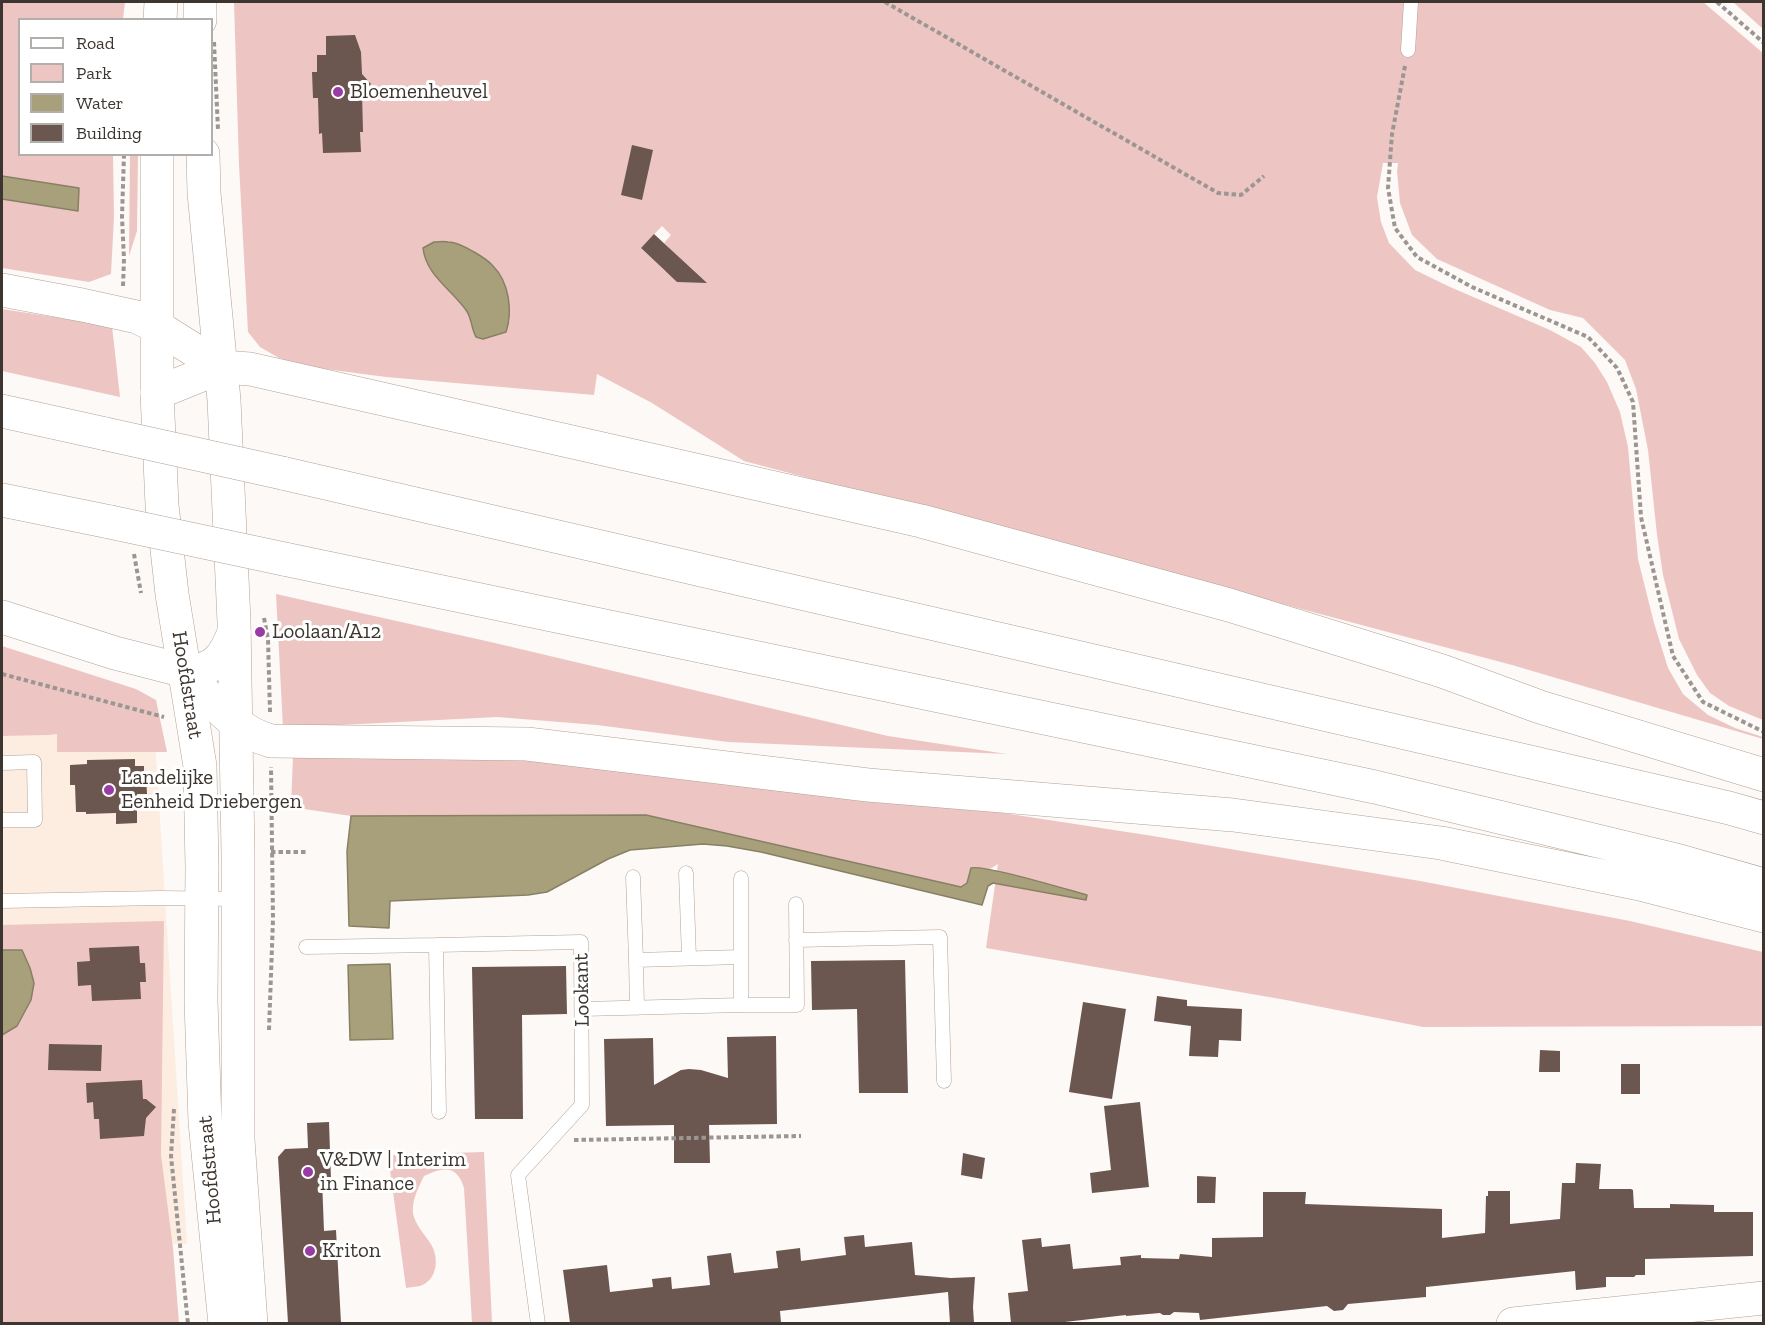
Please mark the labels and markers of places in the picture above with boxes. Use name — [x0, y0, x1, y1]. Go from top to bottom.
place label: Bloemenheuvel — [350, 79, 488, 105]
marker: Bloemenheuvel — [331, 85, 345, 99]
place label: Loolaan/A12 — [272, 619, 381, 645]
marker: Loolaan/A12 — [253, 625, 267, 639]
place label: Landelijke Eenheid Driebergen — [121, 765, 302, 815]
marker: Landelijke Eenheid Driebergen — [102, 783, 116, 797]
place label: V&DW | Interim in Finance — [320, 1147, 466, 1197]
marker: V&DW | Interim in Finance — [301, 1165, 315, 1179]
place label: Kriton — [322, 1238, 381, 1264]
marker: Kriton — [303, 1244, 317, 1258]

